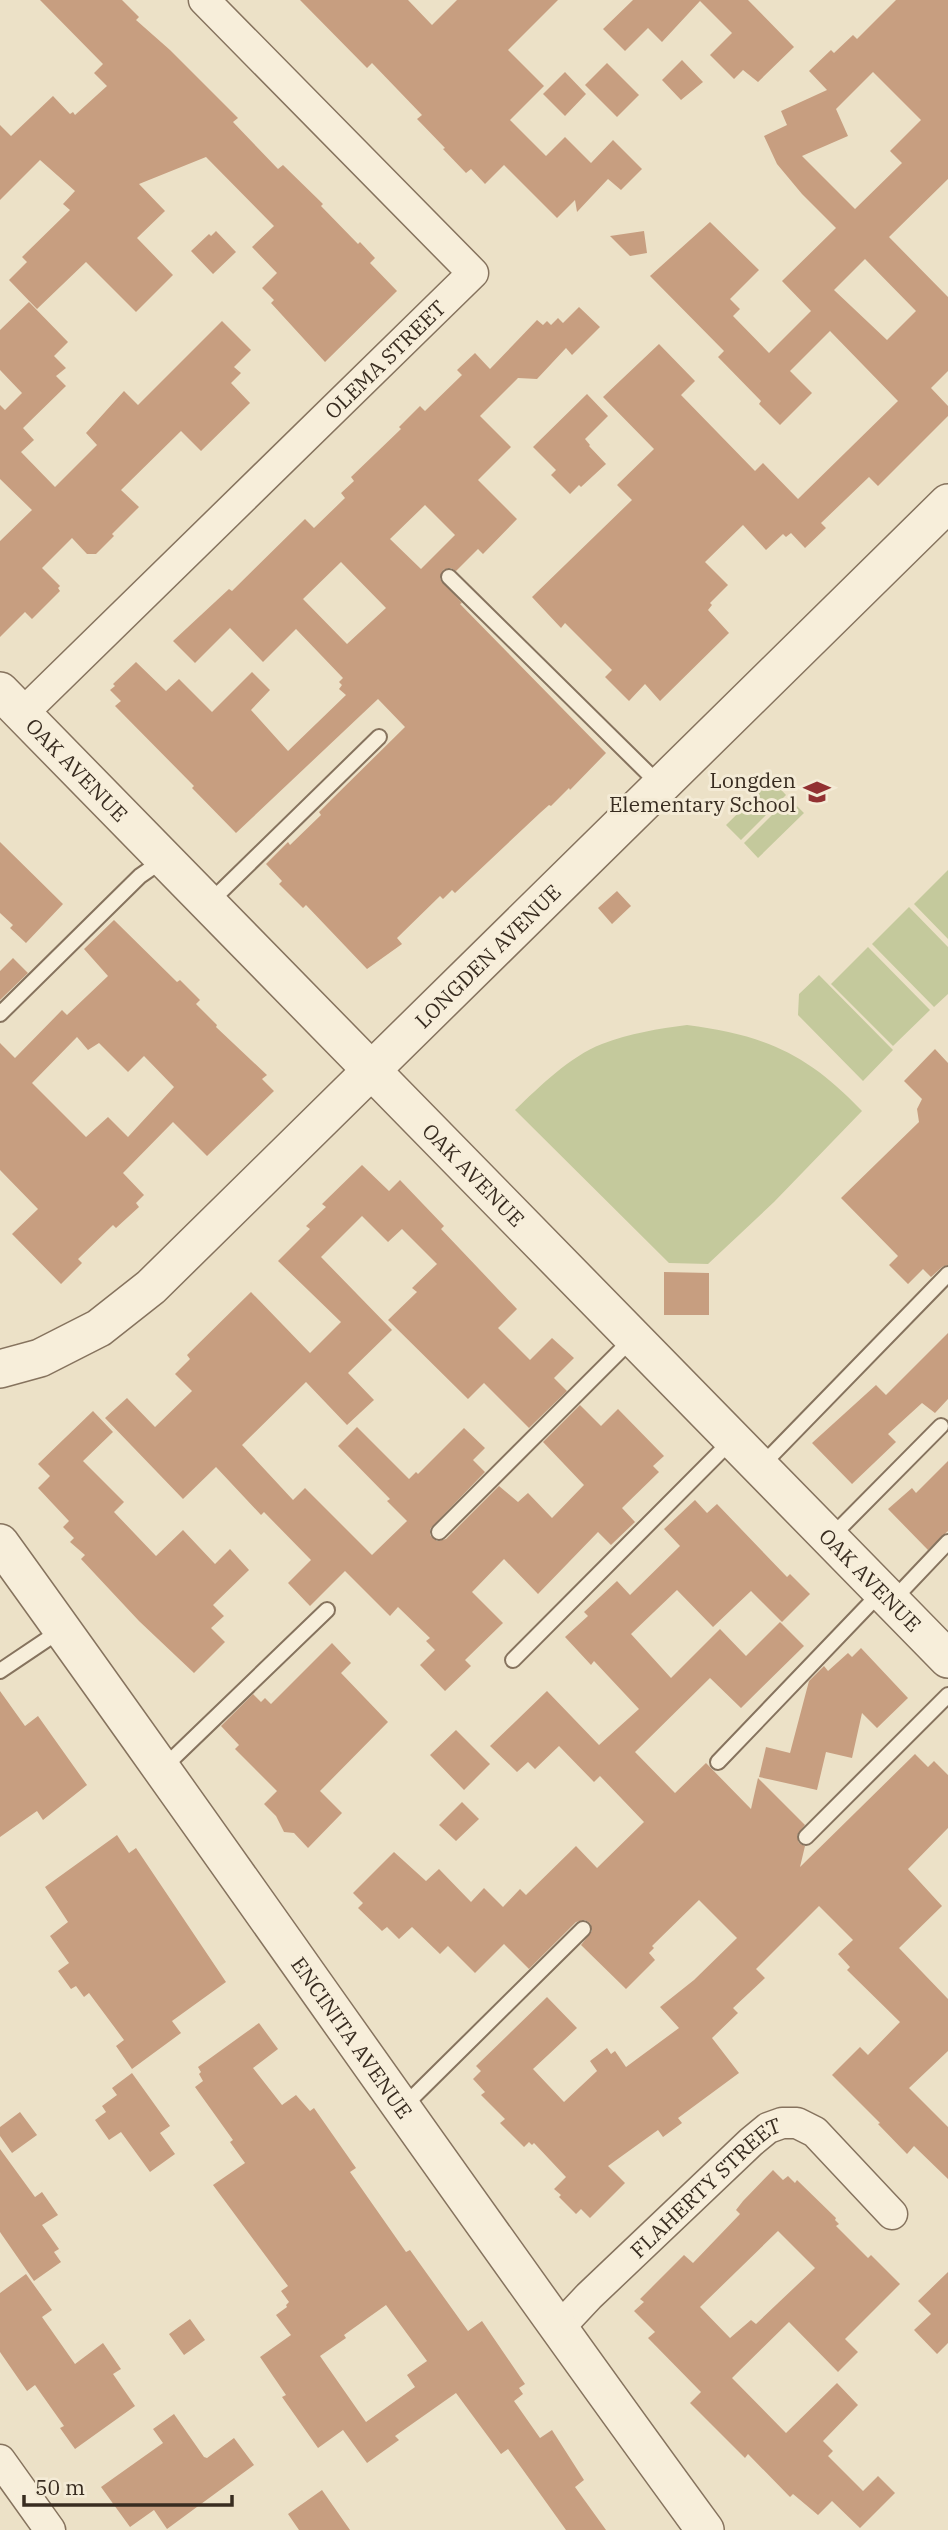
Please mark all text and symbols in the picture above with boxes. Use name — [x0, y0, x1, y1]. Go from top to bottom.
street label: OLEMA STREET — [318, 294, 451, 425]
street label: OAK AVENUE — [20, 712, 134, 827]
place label: Longden Elementary School — [609, 766, 796, 818]
school or university icon: Longden Elementary School — [802, 777, 832, 807]
street label: LONGDEN AVENUE — [408, 878, 567, 1034]
street label: OAK AVENUE — [417, 1117, 531, 1233]
street label: OAK AVENUE — [813, 1522, 928, 1638]
street label: ENCINITA AVENUE — [285, 1951, 419, 2124]
street label: FLAHERTY STREET — [624, 2111, 784, 2264]
scale bar — [24, 2464, 233, 2508]
text: 50 m — [35, 2473, 85, 2501]

